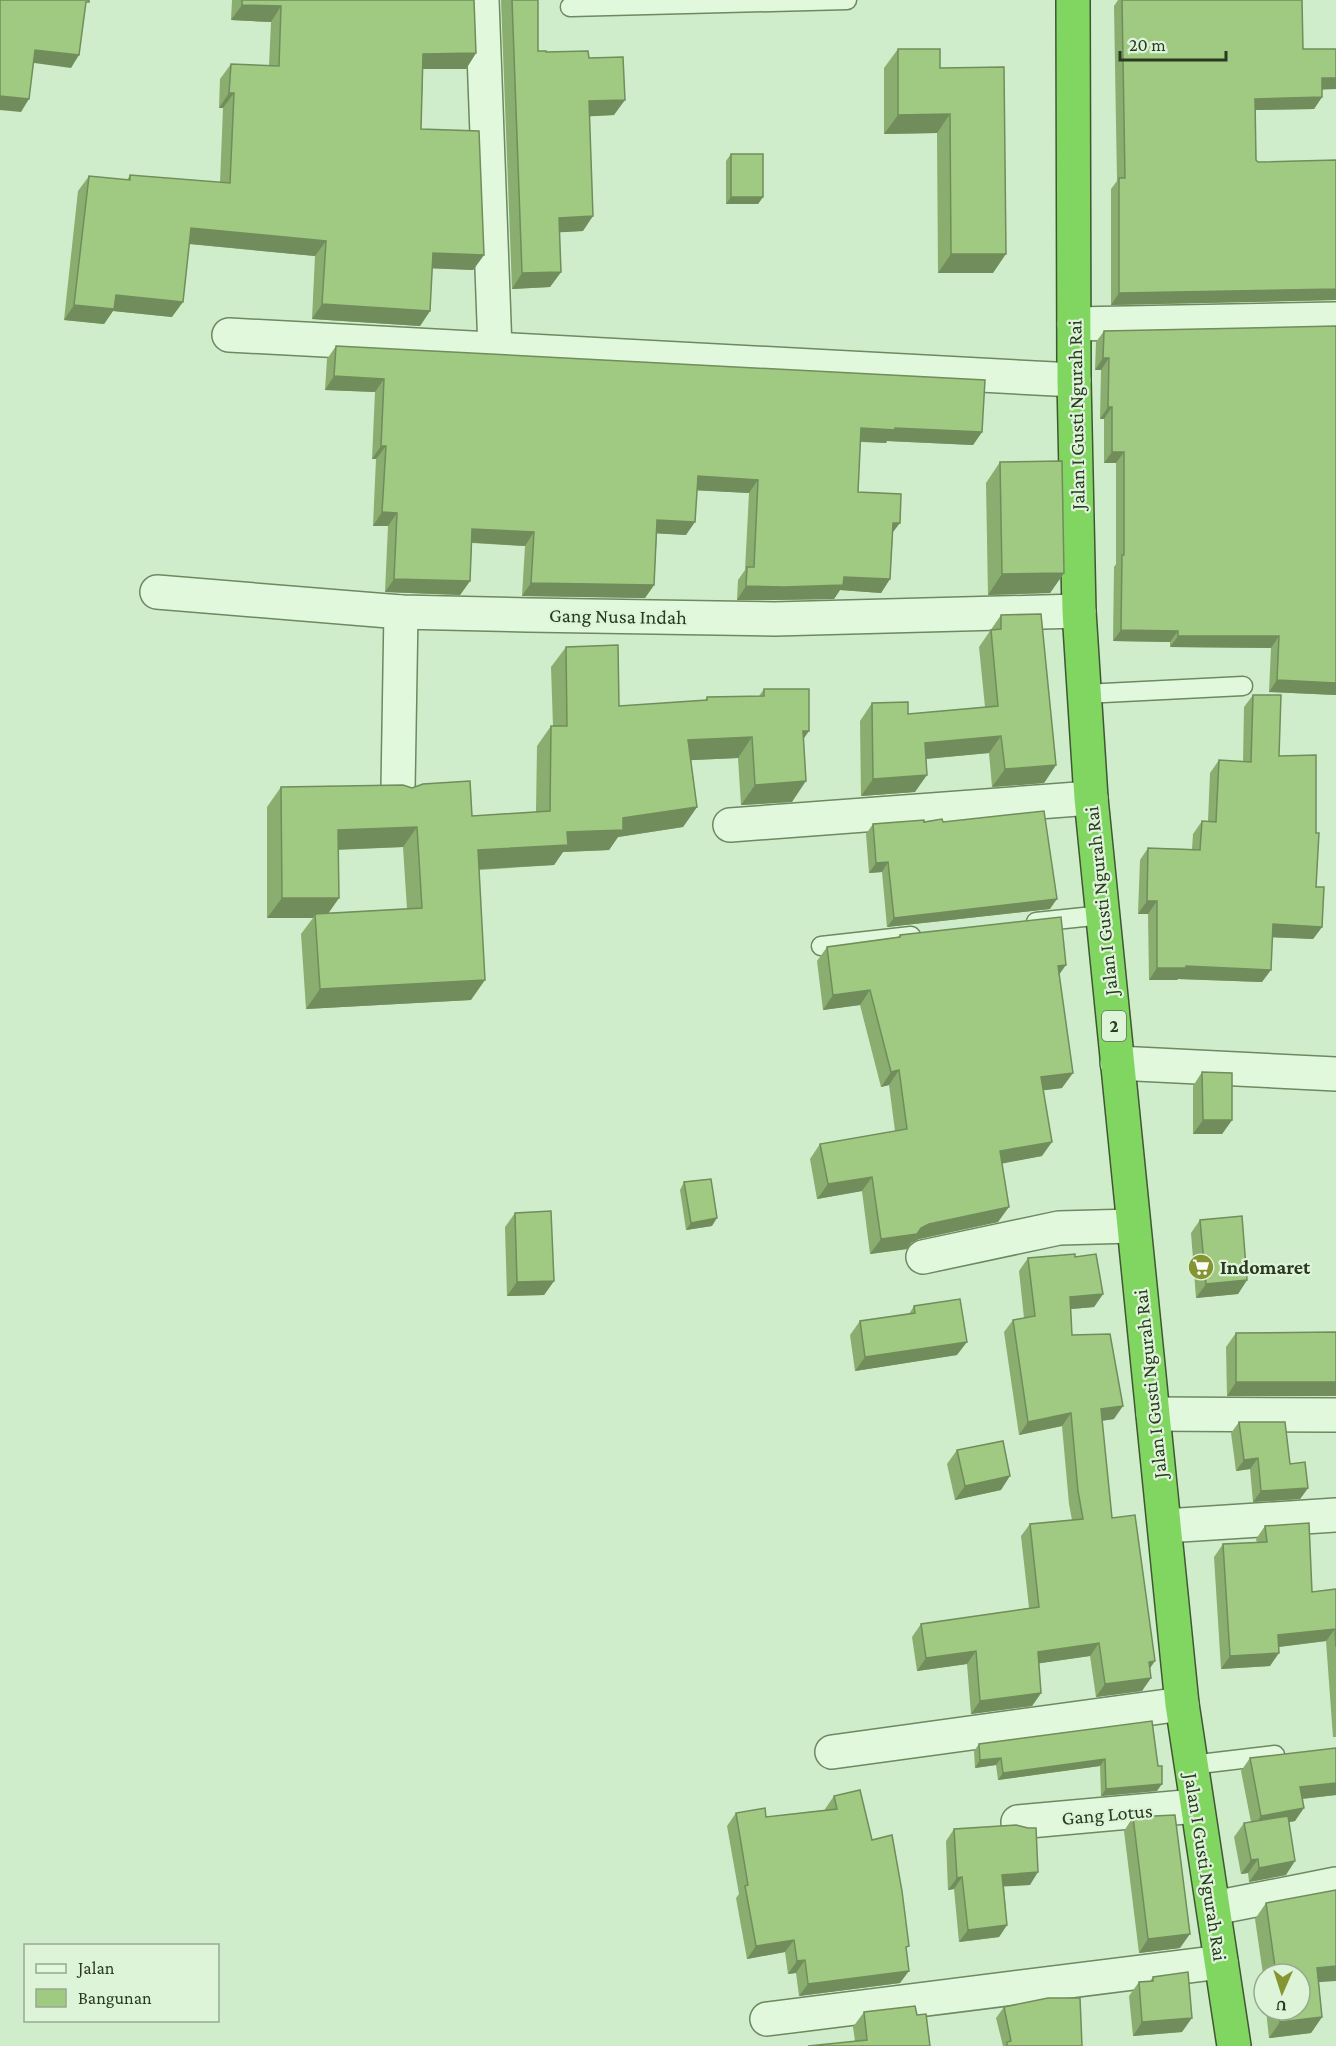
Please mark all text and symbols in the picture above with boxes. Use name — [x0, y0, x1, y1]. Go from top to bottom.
scale bar — [1120, 24, 1226, 62]
text: 20 m — [1129, 35, 1166, 55]
street label: Jalan I Gusti Ngurah Rai — [1063, 320, 1090, 512]
street label: Gang Nusa Indah — [549, 604, 687, 629]
street label: Jalan I Gusti Ngurah Rai — [1080, 805, 1123, 999]
road number: 2 — [1102, 1011, 1126, 1041]
supermarket icon: Indomaret — [1186, 1252, 1216, 1282]
place label: Indomaret — [1220, 1256, 1311, 1278]
street label: Jalan I Gusti Ngurah Rai — [1129, 1288, 1172, 1482]
street label: Jalan I Gusti Ngurah Rai — [1179, 1770, 1232, 1963]
street label: Gang Lotus — [1061, 1799, 1154, 1830]
legend — [24, 1944, 219, 2022]
text: Jalan — [76, 1958, 115, 1978]
north arrow — [1252, 1962, 1312, 2022]
text: Bangunan — [78, 1988, 152, 2008]
text: U — [1275, 1998, 1287, 2015]

